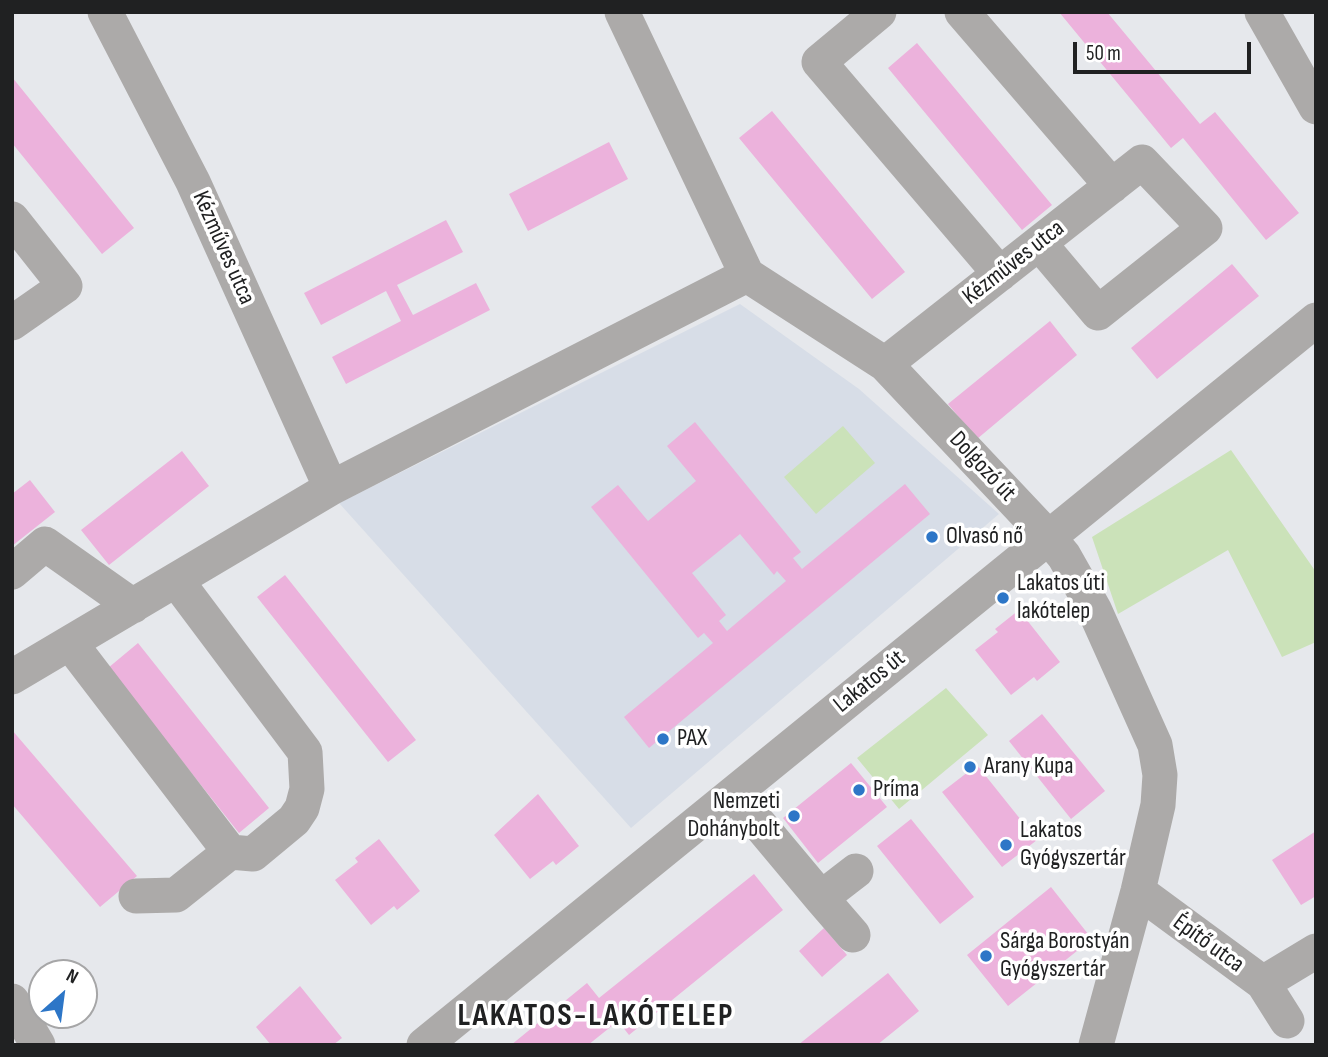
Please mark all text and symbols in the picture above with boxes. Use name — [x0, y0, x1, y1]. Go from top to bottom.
scale bar — [1076, 28, 1254, 72]
text: 50 m — [1086, 41, 1121, 66]
street label: Kézműves utca — [185, 187, 261, 309]
street label: Kézműves utca — [957, 214, 1071, 312]
street label: Dolgozó út — [943, 426, 1021, 508]
place label: Olvasó nő — [946, 523, 1023, 551]
marker: Olvasó nő — [924, 529, 940, 545]
place label: Lakatos úti lakótelep — [1017, 570, 1105, 626]
marker: Lakatos úti lakótelep — [995, 590, 1011, 606]
street label: Lakatos út — [829, 645, 911, 719]
place label: PAX — [677, 725, 707, 753]
marker: PAX — [655, 731, 671, 747]
place label: Arany Kupa — [984, 753, 1073, 781]
marker: Arany Kupa — [962, 759, 978, 775]
place label: Príma — [873, 776, 919, 804]
marker: Príma — [851, 782, 867, 798]
place label: Nemzeti Dohánybolt — [688, 788, 780, 844]
marker: Nemzeti Dohánybolt — [786, 808, 802, 824]
place label: Lakatos Gyógyszertár — [1020, 817, 1126, 873]
marker: Lakatos Gyógyszertár — [998, 837, 1014, 853]
street label: Építő utca — [1167, 909, 1249, 979]
place label: Sárga Borostyán Gyógyszertár — [1000, 928, 1130, 984]
marker: Sárga Borostyán Gyógyszertár — [978, 948, 994, 964]
north arrow — [28, 959, 98, 1029]
text: N — [62, 964, 82, 989]
district label: LAKATOS-LAKÓTELEP — [460, 998, 732, 1036]

